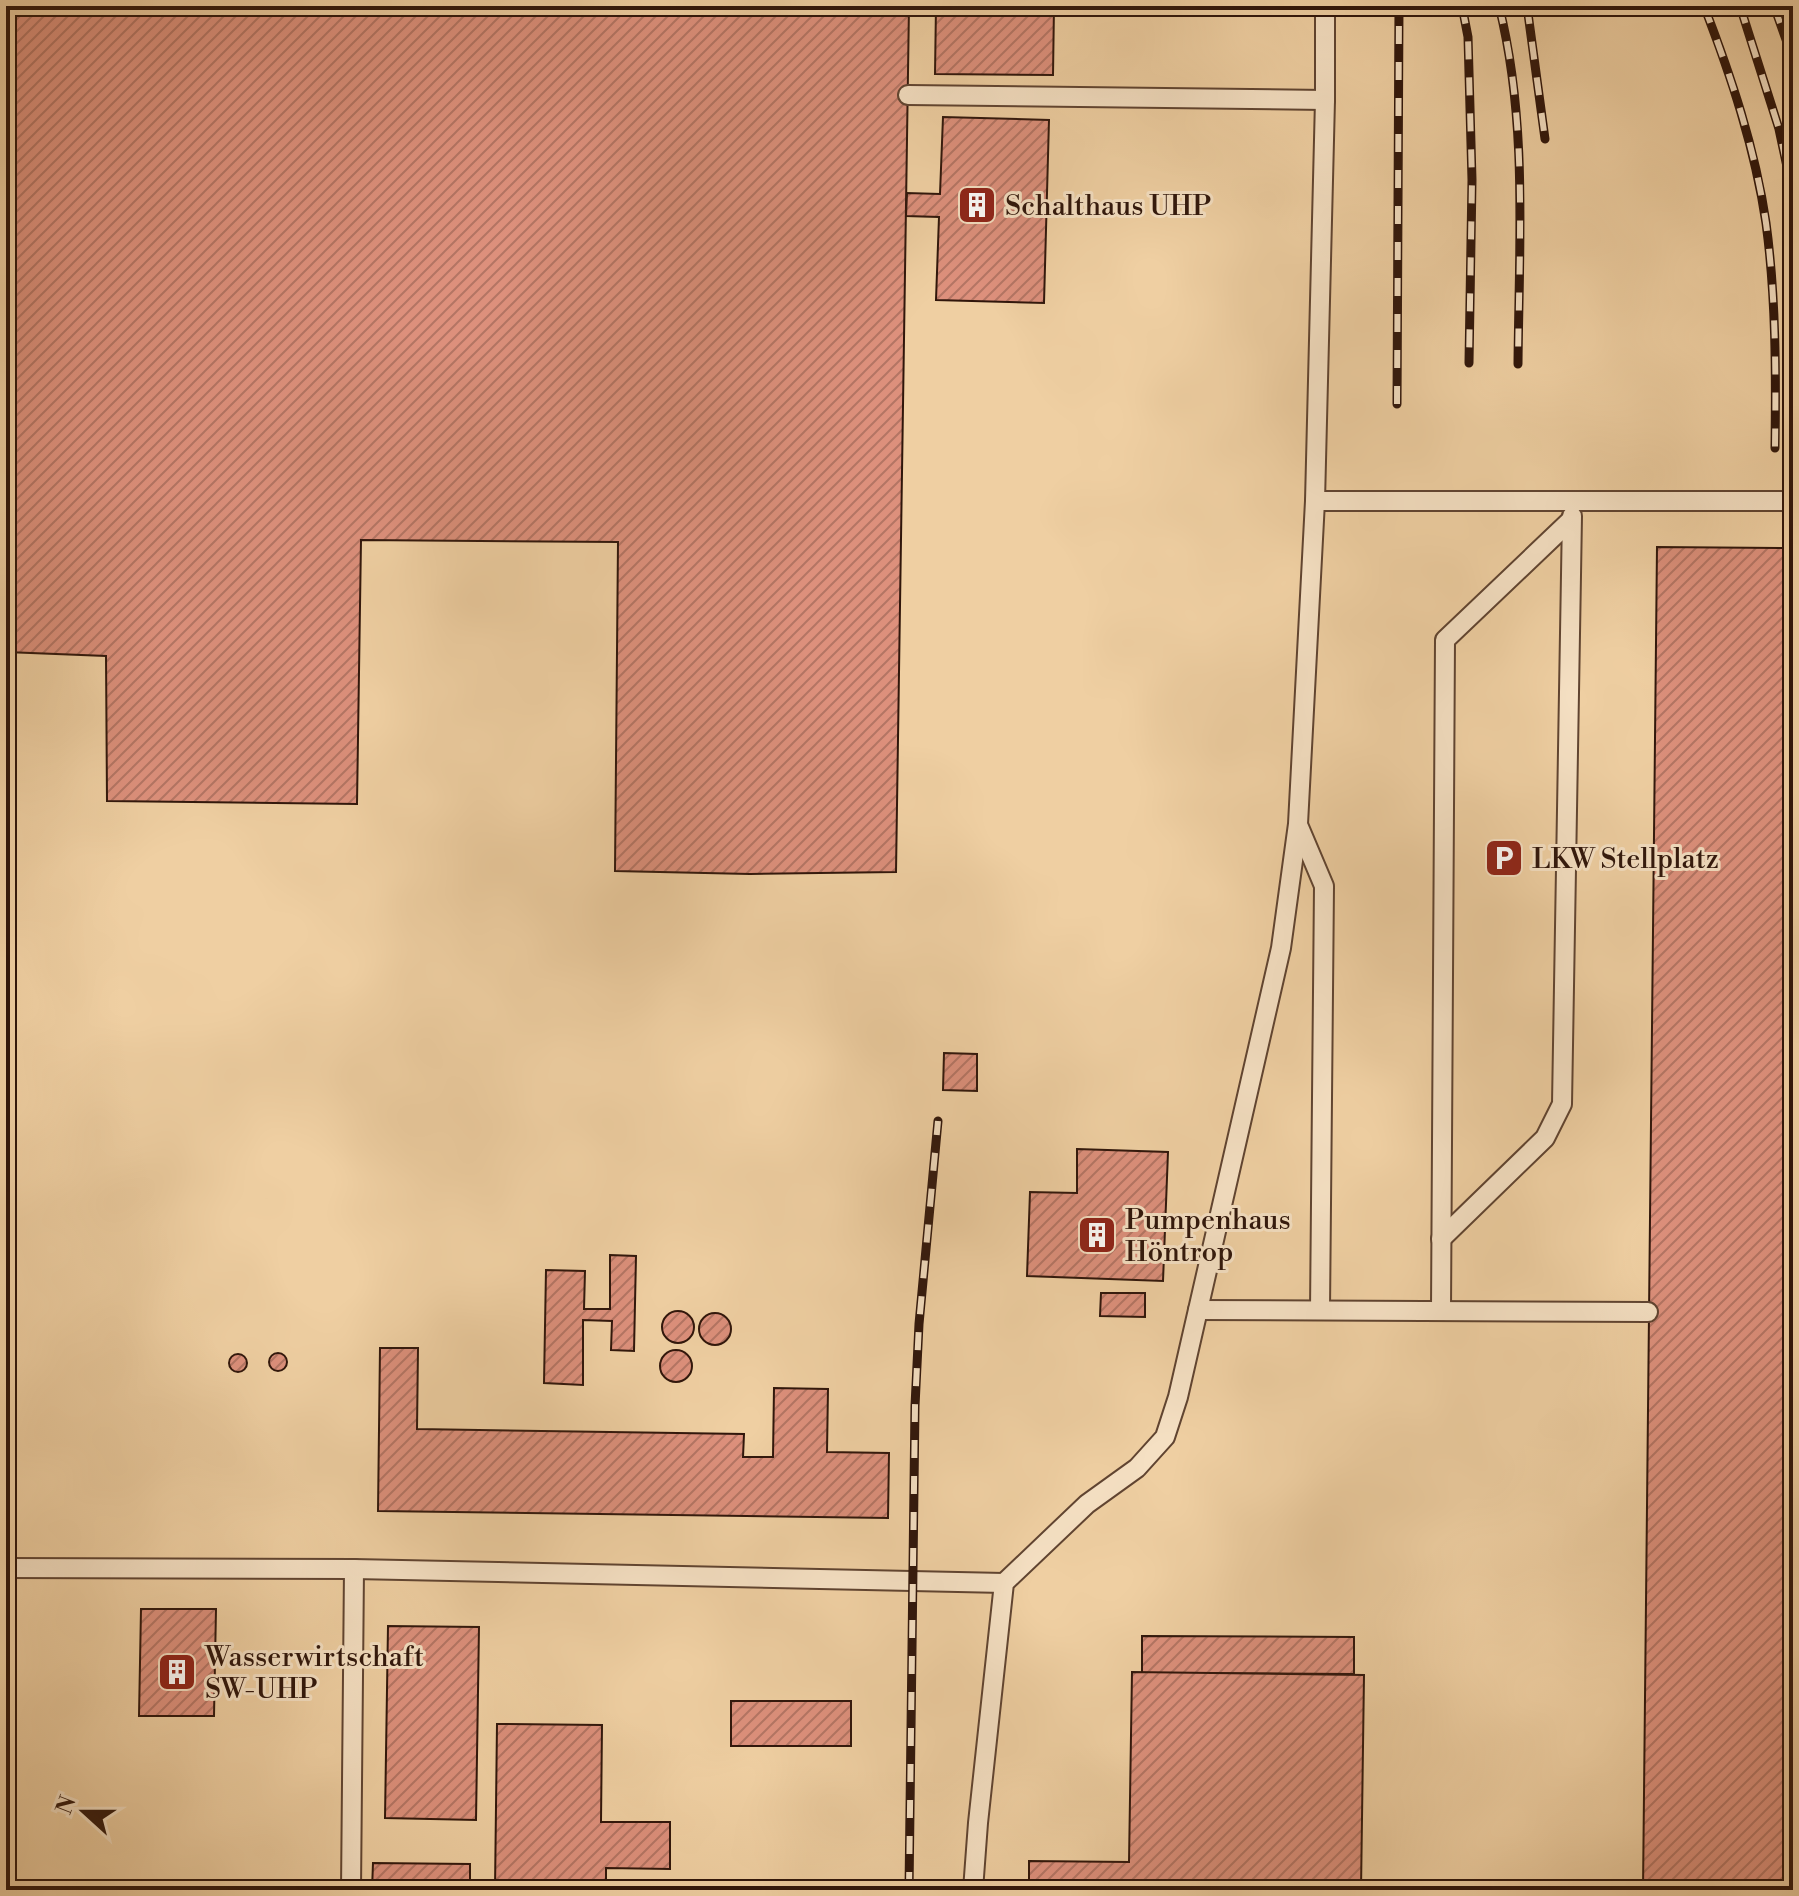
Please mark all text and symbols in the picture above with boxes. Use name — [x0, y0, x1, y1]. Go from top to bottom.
building icon: Schalthaus UHP — [956, 184, 998, 226]
place label: Schalthaus UHP — [1005, 189, 1211, 224]
parking icon: LKW Stellplatz — [1483, 837, 1525, 879]
place label: LKW Stellplatz — [1532, 842, 1719, 877]
place label: Pumpenhaus Höntrop — [1125, 1203, 1291, 1270]
building icon: Pumpenhaus Höntrop — [1076, 1214, 1118, 1256]
place label: Wasserwirtschaft SW-UHP — [204, 1640, 424, 1707]
building icon: Wasserwirtschaft SW-UHP — [156, 1651, 198, 1693]
north arrow — [44, 1772, 124, 1852]
text: N — [51, 1792, 83, 1818]

